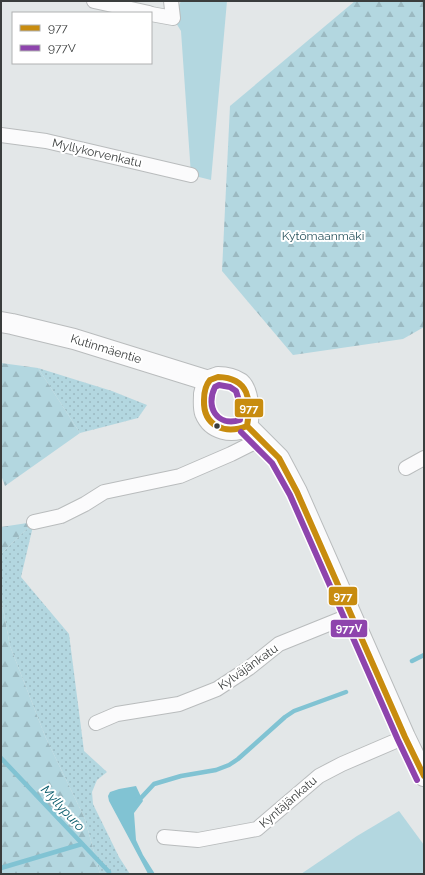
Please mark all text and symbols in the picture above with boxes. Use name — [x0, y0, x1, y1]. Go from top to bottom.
legend — [12, 12, 152, 64]
text: 977 — [48, 21, 68, 35]
text: 977V — [48, 41, 76, 55]
street label: Myllykorvenkatu — [51, 136, 143, 170]
park label: Kytömaanmäki — [282, 229, 364, 243]
street label: Kutinmäentie — [69, 332, 143, 366]
line badge: 977 — [234, 398, 264, 418]
text: 977 — [240, 402, 259, 415]
unlabelled marker — [212, 421, 222, 431]
line badge: 977 — [328, 586, 358, 606]
text: 977 — [334, 590, 353, 603]
line badge: 977V — [330, 619, 368, 638]
text: 977V — [336, 622, 363, 635]
street label: Kylväjänkatu — [215, 641, 281, 693]
street label: Kyntäjänkatu — [256, 773, 320, 831]
water label: Myllypuro — [38, 782, 88, 834]

